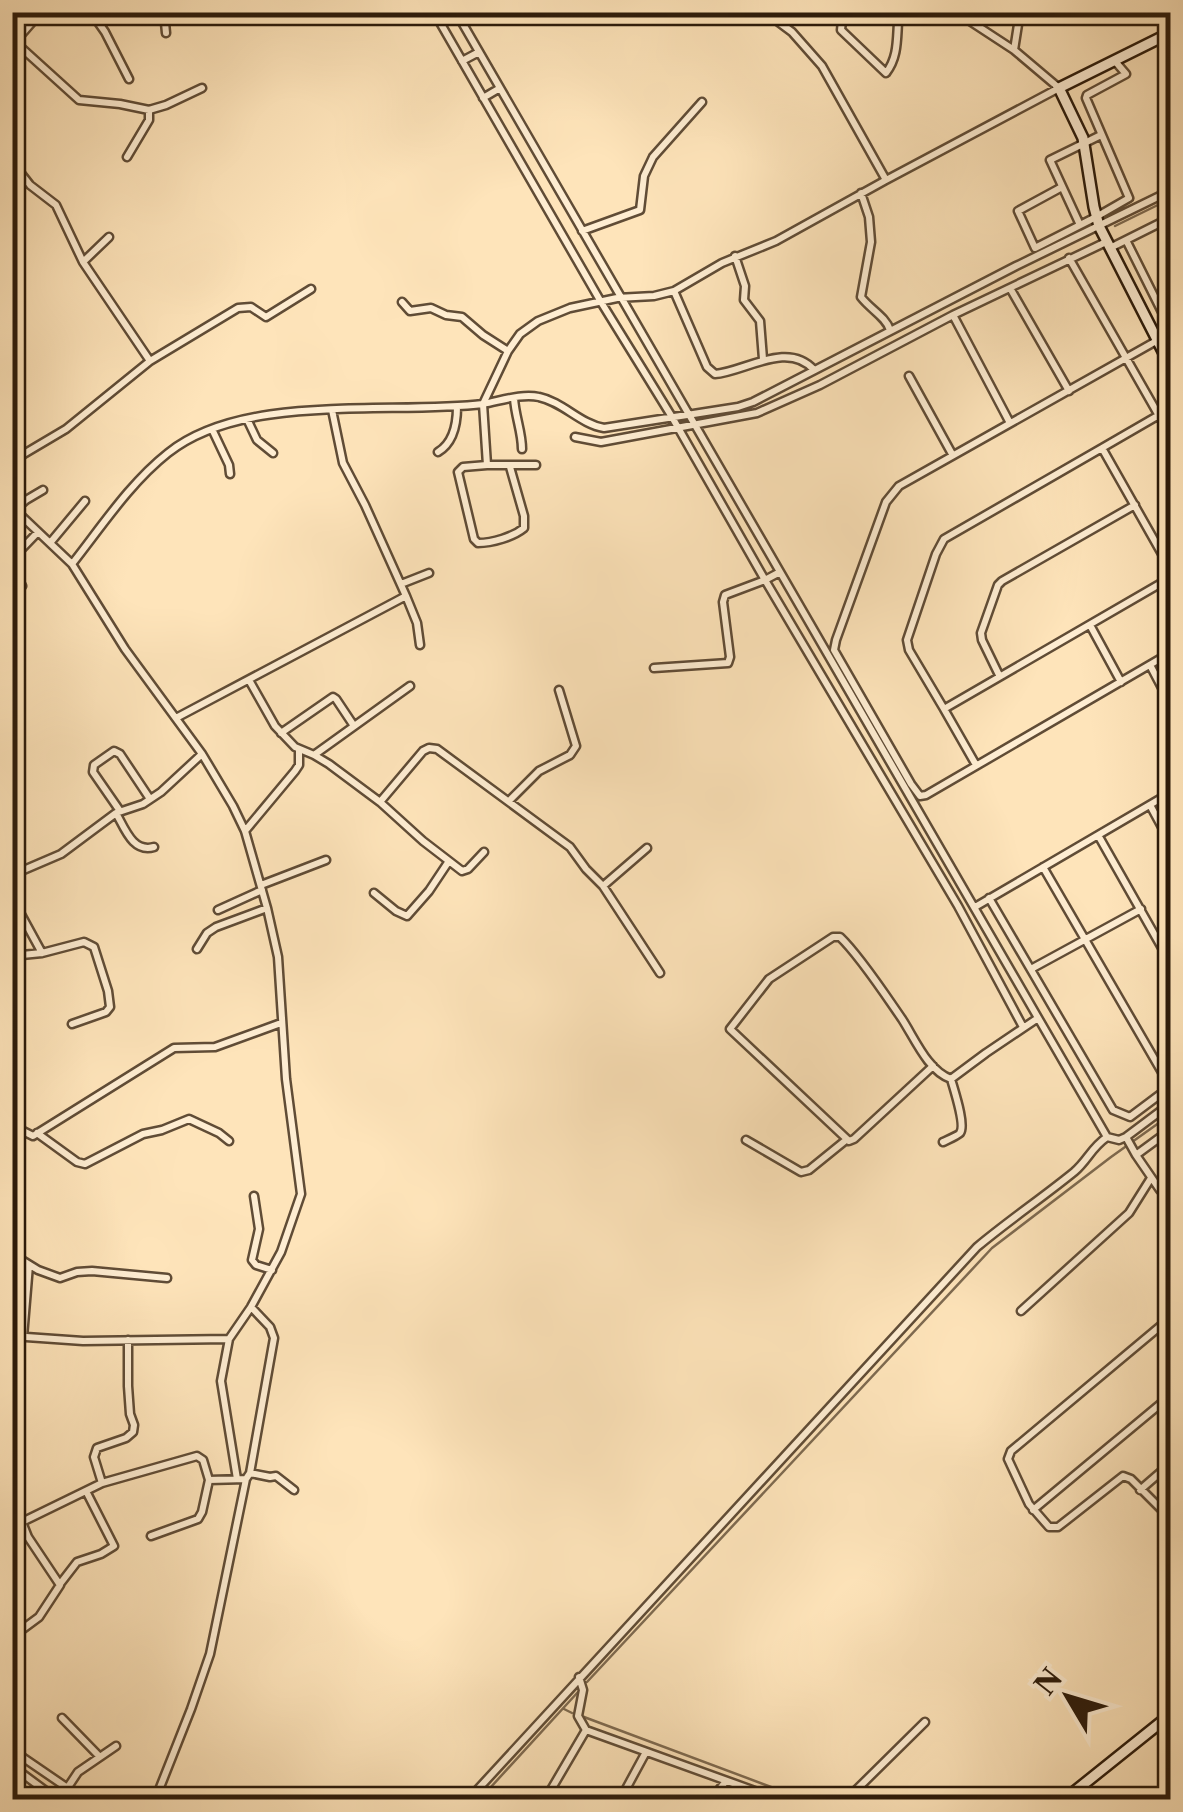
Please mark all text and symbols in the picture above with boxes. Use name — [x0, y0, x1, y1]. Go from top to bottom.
north arrow — [1018, 1647, 1118, 1747]
text: N — [1027, 1662, 1069, 1702]

